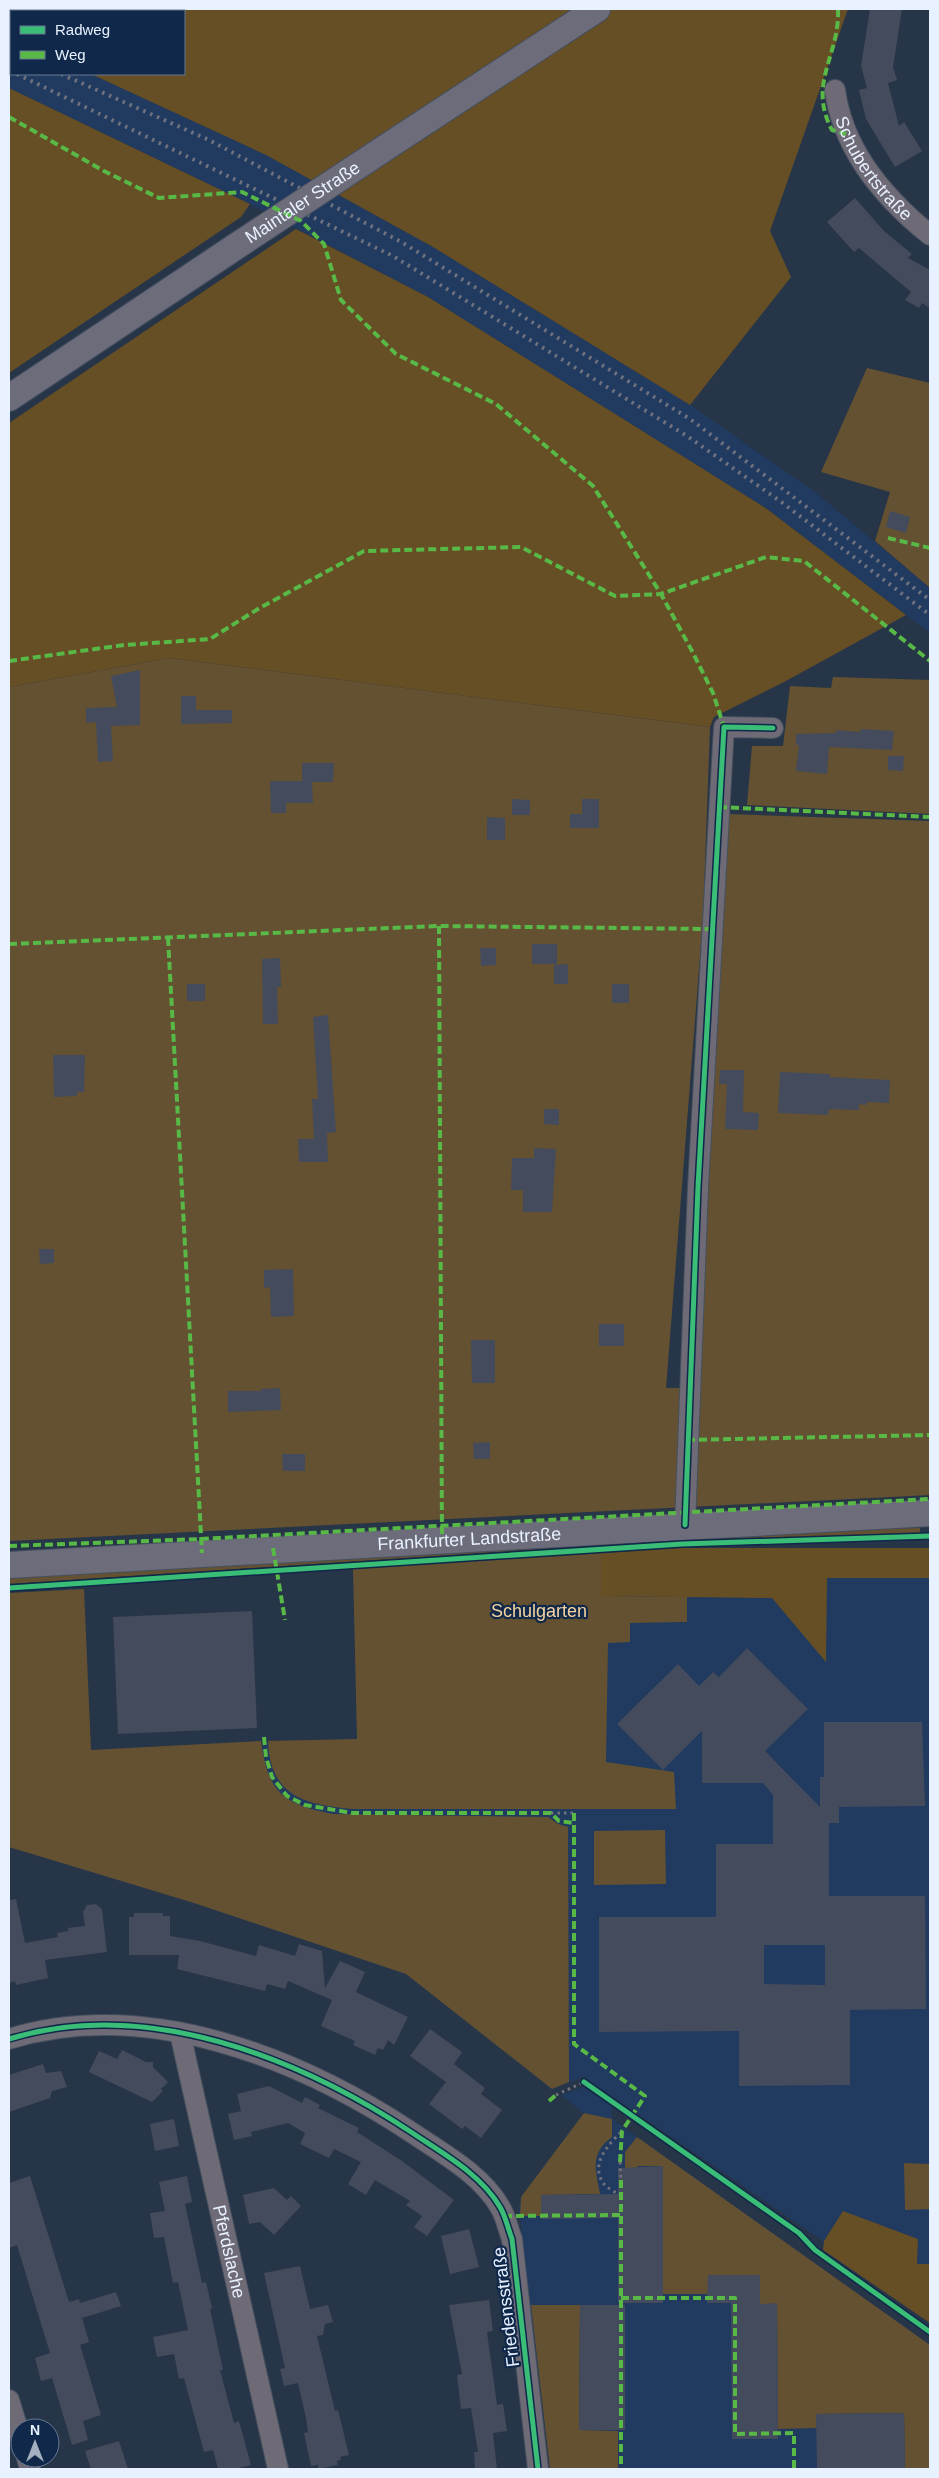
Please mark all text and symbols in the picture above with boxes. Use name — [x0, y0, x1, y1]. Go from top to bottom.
legend — [10, 10, 185, 75]
text: Radweg — [55, 21, 110, 38]
text: Weg — [55, 46, 86, 63]
street label: Schubertstraße — [831, 114, 916, 225]
street label: Maintaler Straße — [242, 157, 364, 247]
street label: Frankfurter Landstraße — [377, 1524, 562, 1554]
park label: Schulgarten — [491, 1601, 587, 1621]
street label: Pferdslache — [209, 2203, 249, 2300]
street label: Friedensstraße — [489, 2246, 523, 2368]
north arrow — [10, 2418, 60, 2468]
text: N — [30, 2422, 40, 2438]

